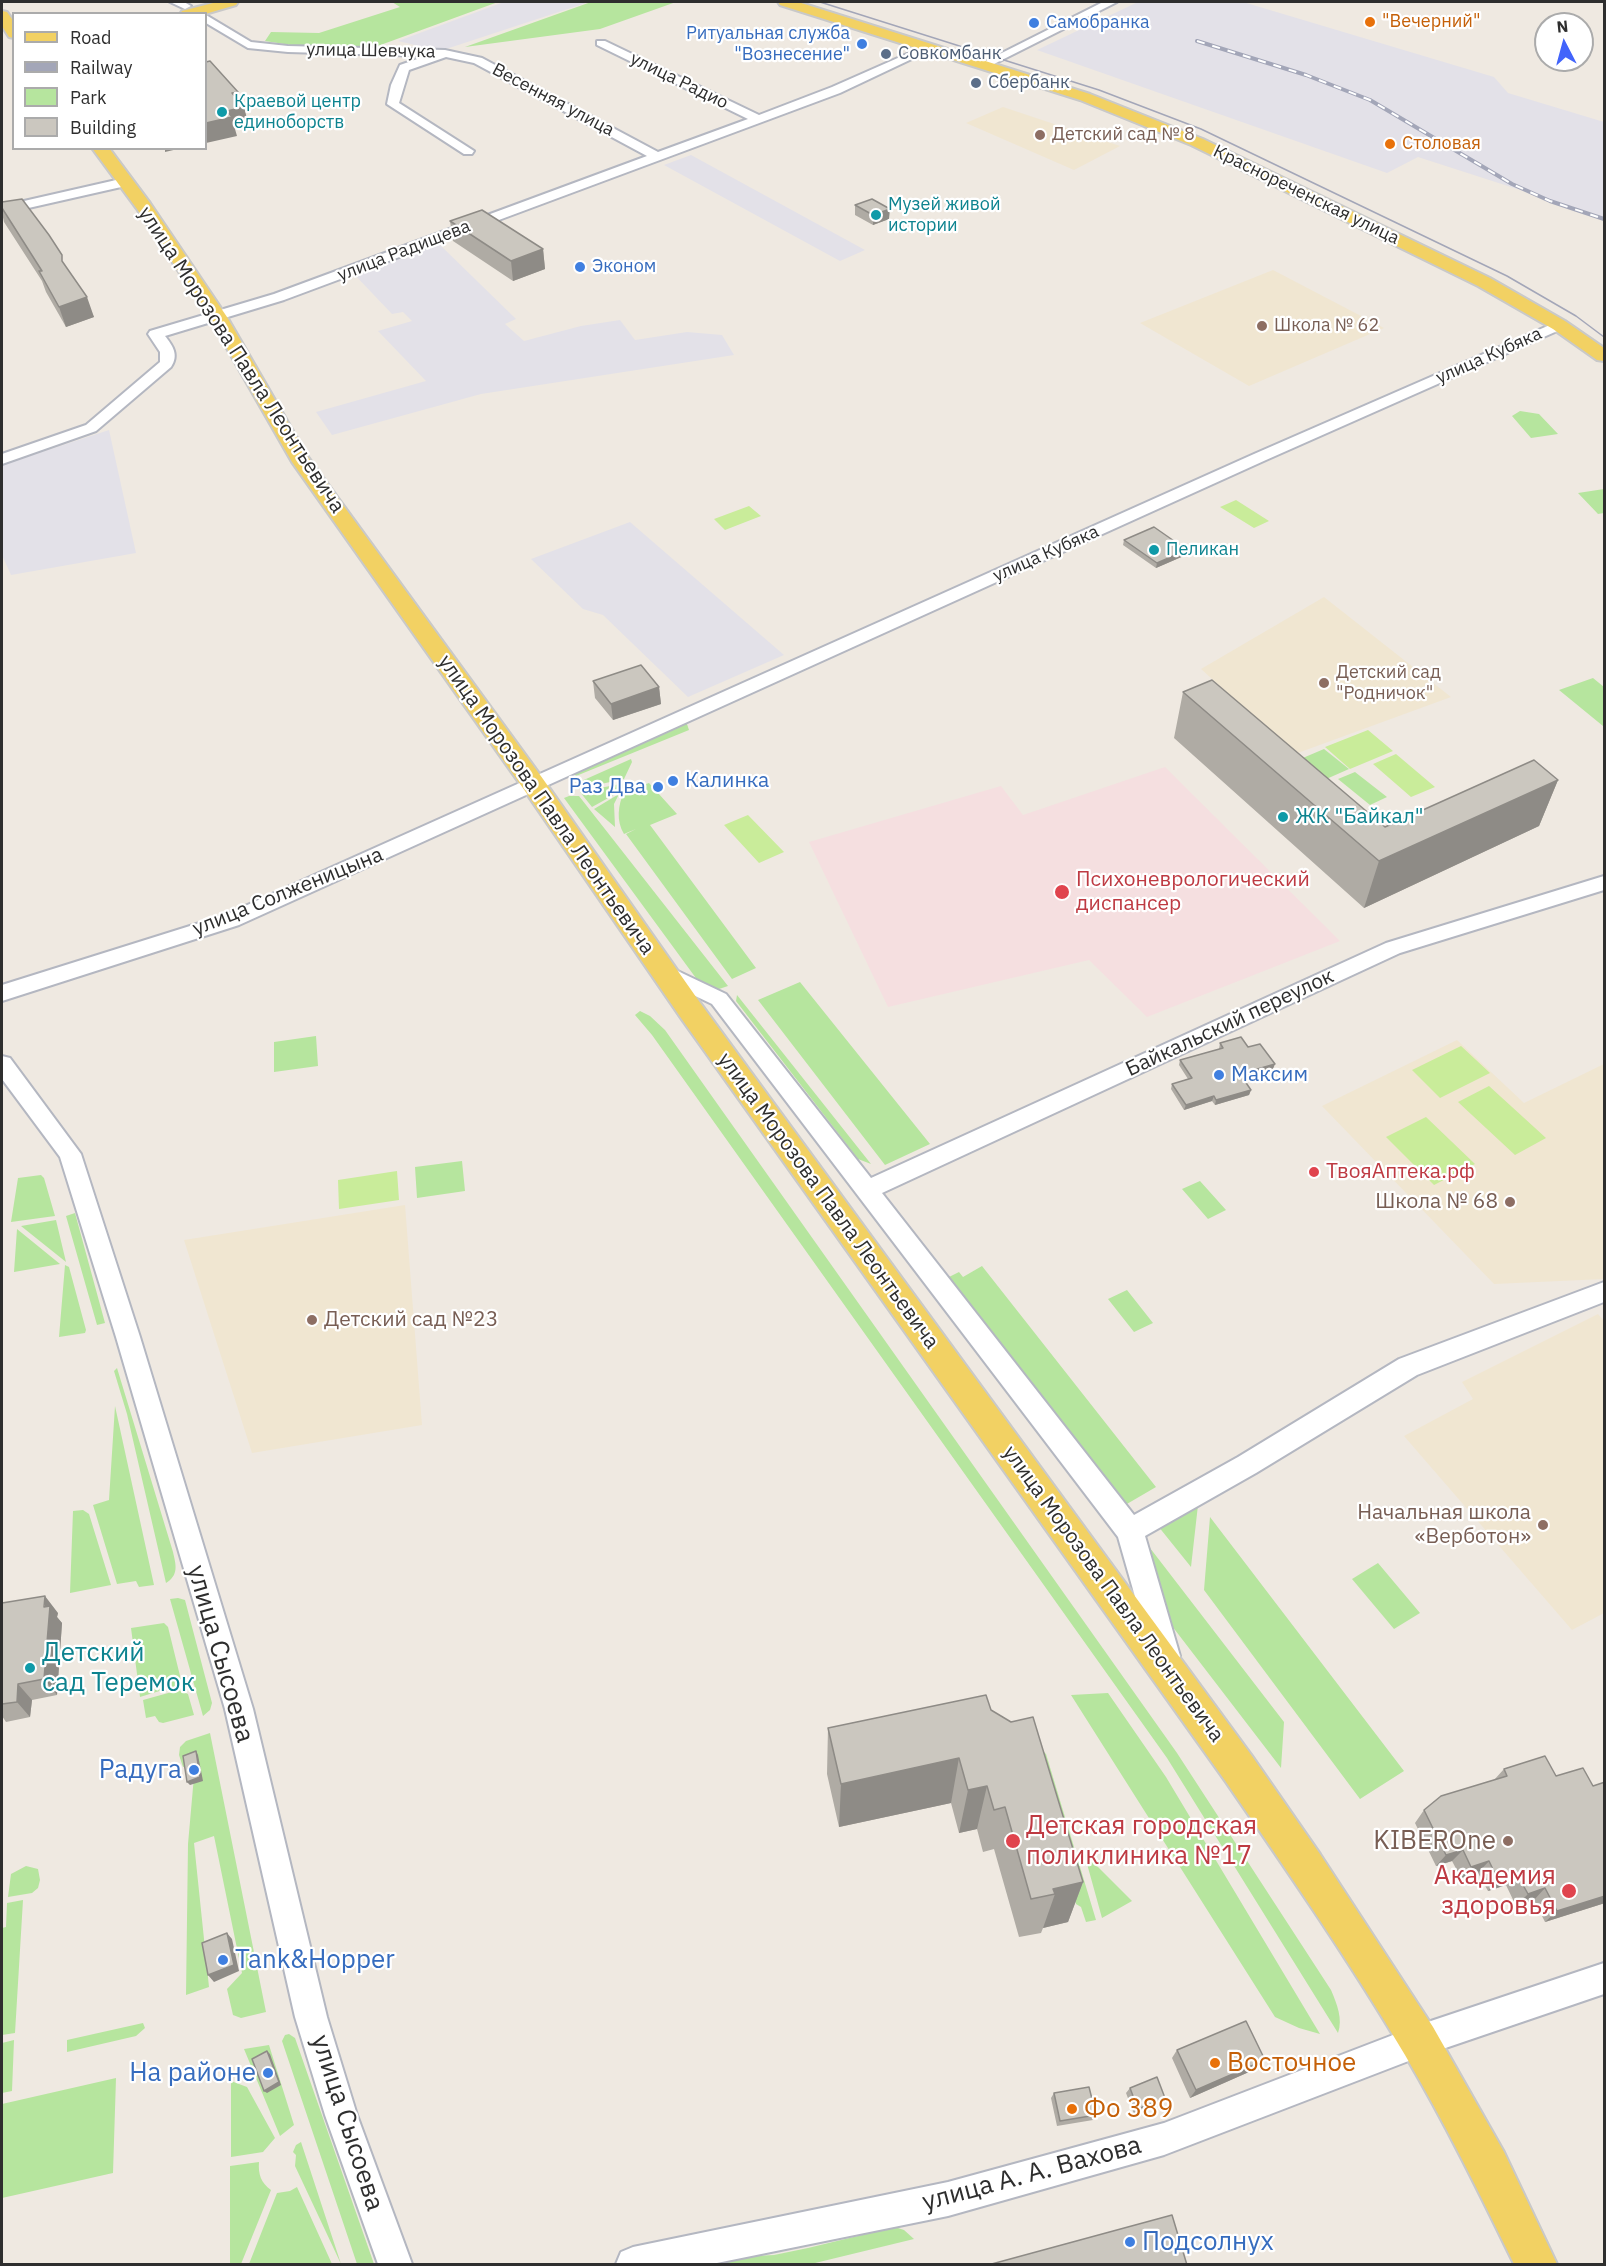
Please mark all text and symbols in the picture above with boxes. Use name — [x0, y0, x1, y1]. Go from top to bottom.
place label: "Вечерний" — [1382, 11, 1480, 33]
legend — [12, 12, 207, 150]
place label: Самобранка — [1046, 12, 1150, 34]
north arrow — [1534, 12, 1594, 72]
marker: "Вечерний" — [1363, 15, 1377, 29]
marker: Самобранка — [1027, 16, 1041, 30]
text: N — [1556, 16, 1569, 37]
place label: Ритуальная служба "Вознесение" — [686, 23, 850, 66]
text: Road — [70, 26, 111, 49]
marker: Ритуальная служба "Вознесение" — [855, 37, 869, 51]
street label: улица Шевчука — [306, 39, 436, 63]
place label: Совкомбанк — [898, 43, 1002, 65]
marker: Совкомбанк — [879, 47, 893, 61]
street label: улица Радио — [627, 48, 731, 114]
text: Railway — [70, 56, 132, 79]
street label: Весенняя улица — [488, 59, 618, 141]
place label: Сбербанк — [988, 72, 1070, 94]
marker: Сбербанк — [969, 76, 983, 90]
text: Park — [70, 86, 106, 109]
place label: Краевой центр единоборств — [234, 91, 361, 134]
marker: Краевой центр единоборств — [215, 105, 229, 119]
text: Building — [70, 116, 136, 139]
place label: Детский сад № 8 — [1052, 124, 1195, 146]
marker: Детский сад № 8 — [1033, 128, 1047, 142]
place label: Столовая — [1402, 133, 1481, 155]
marker: Столовая — [1383, 137, 1397, 151]
street label: Краснореченская улица — [1209, 141, 1403, 249]
place label: Музей живой истории — [888, 194, 1000, 236]
street label: улица Морозова Павла Леонтьевича — [132, 202, 350, 518]
marker: Музей живой истории — [869, 208, 883, 222]
street label: улица Радищева — [335, 216, 473, 286]
place label: Эконом — [592, 256, 656, 278]
marker: Эконом — [573, 260, 587, 274]
place label: Школа № 62 — [1274, 315, 1379, 337]
marker: Школа № 62 — [1255, 319, 1269, 333]
street label: улица Кубяка — [1433, 323, 1545, 389]
street label: улица Кубяка — [990, 521, 1102, 587]
place label: Пеликан — [1166, 539, 1239, 561]
marker: Пеликан — [1147, 543, 1161, 557]
street label: улица Морозова Павла Леонтьевича — [432, 650, 660, 960]
place label: Детский сад "Родничок" — [1336, 662, 1441, 704]
marker: Детский сад "Родничок" — [1317, 676, 1331, 690]
place label: Калинка — [685, 768, 769, 794]
place label: Раз Два — [569, 774, 646, 800]
marker: Калинка — [666, 774, 680, 788]
marker: Раз Два — [651, 780, 665, 794]
place label: ЖК "Байкал" — [1295, 804, 1424, 830]
marker: ЖК "Байкал" — [1276, 810, 1290, 824]
street label: улица Солженицына — [189, 842, 387, 942]
place label: Психоневрологический диспансер — [1076, 867, 1310, 917]
marker: Психоневрологический диспансер — [1053, 883, 1071, 901]
street label: Байкальский переулок — [1122, 964, 1338, 1082]
street label: улица Морозова Павла Леонтьевича — [712, 1048, 944, 1354]
place label: Максим — [1231, 1062, 1308, 1088]
marker: Максим — [1212, 1068, 1226, 1082]
place label: ТвояАптека.рф — [1326, 1159, 1475, 1185]
marker: ТвояАптека.рф — [1307, 1165, 1321, 1179]
place label: Школа № 68 — [1375, 1189, 1498, 1215]
marker: Школа № 68 — [1503, 1195, 1517, 1209]
place label: Детский сад №23 — [324, 1307, 498, 1333]
marker: Детский сад №23 — [305, 1313, 319, 1327]
street label: улица Морозова Павла Леонтьевича — [997, 1441, 1229, 1747]
place label: Начальная школа «Верботон» — [1357, 1500, 1531, 1550]
marker: Начальная школа «Верботон» — [1536, 1518, 1550, 1532]
street label: улица Сысоева — [180, 1562, 260, 1746]
place label: Детский сад Теремок — [42, 1637, 195, 1698]
marker: Детский сад Теремок — [23, 1661, 37, 1675]
place label: Радуга — [99, 1754, 182, 1786]
marker: Радуга — [187, 1763, 201, 1777]
place label: Детская городская поликлиника №17 — [1026, 1810, 1257, 1871]
place label: KIBEROne — [1373, 1825, 1496, 1857]
marker: Детская городская поликлиника №17 — [1004, 1832, 1022, 1850]
marker: KIBEROne — [1501, 1834, 1515, 1848]
place label: Академия здоровья — [1434, 1860, 1556, 1922]
marker: Академия здоровья — [1560, 1882, 1578, 1900]
place label: Tank&Hopper — [235, 1944, 395, 1976]
marker: Tank&Hopper — [216, 1953, 230, 1967]
street label: улица Сысоева — [304, 2031, 390, 2215]
place label: Восточное — [1227, 2047, 1356, 2079]
marker: Восточное — [1208, 2056, 1222, 2070]
place label: На районе — [129, 2057, 256, 2089]
marker: На районе — [261, 2066, 275, 2080]
place label: Фо 389 — [1084, 2093, 1173, 2125]
marker: Фо 389 — [1065, 2102, 1079, 2116]
street label: улица А. А. Вахова — [919, 2130, 1145, 2218]
place label: Подсолнух — [1142, 2226, 1274, 2258]
marker: Подсолнух — [1123, 2235, 1137, 2249]

